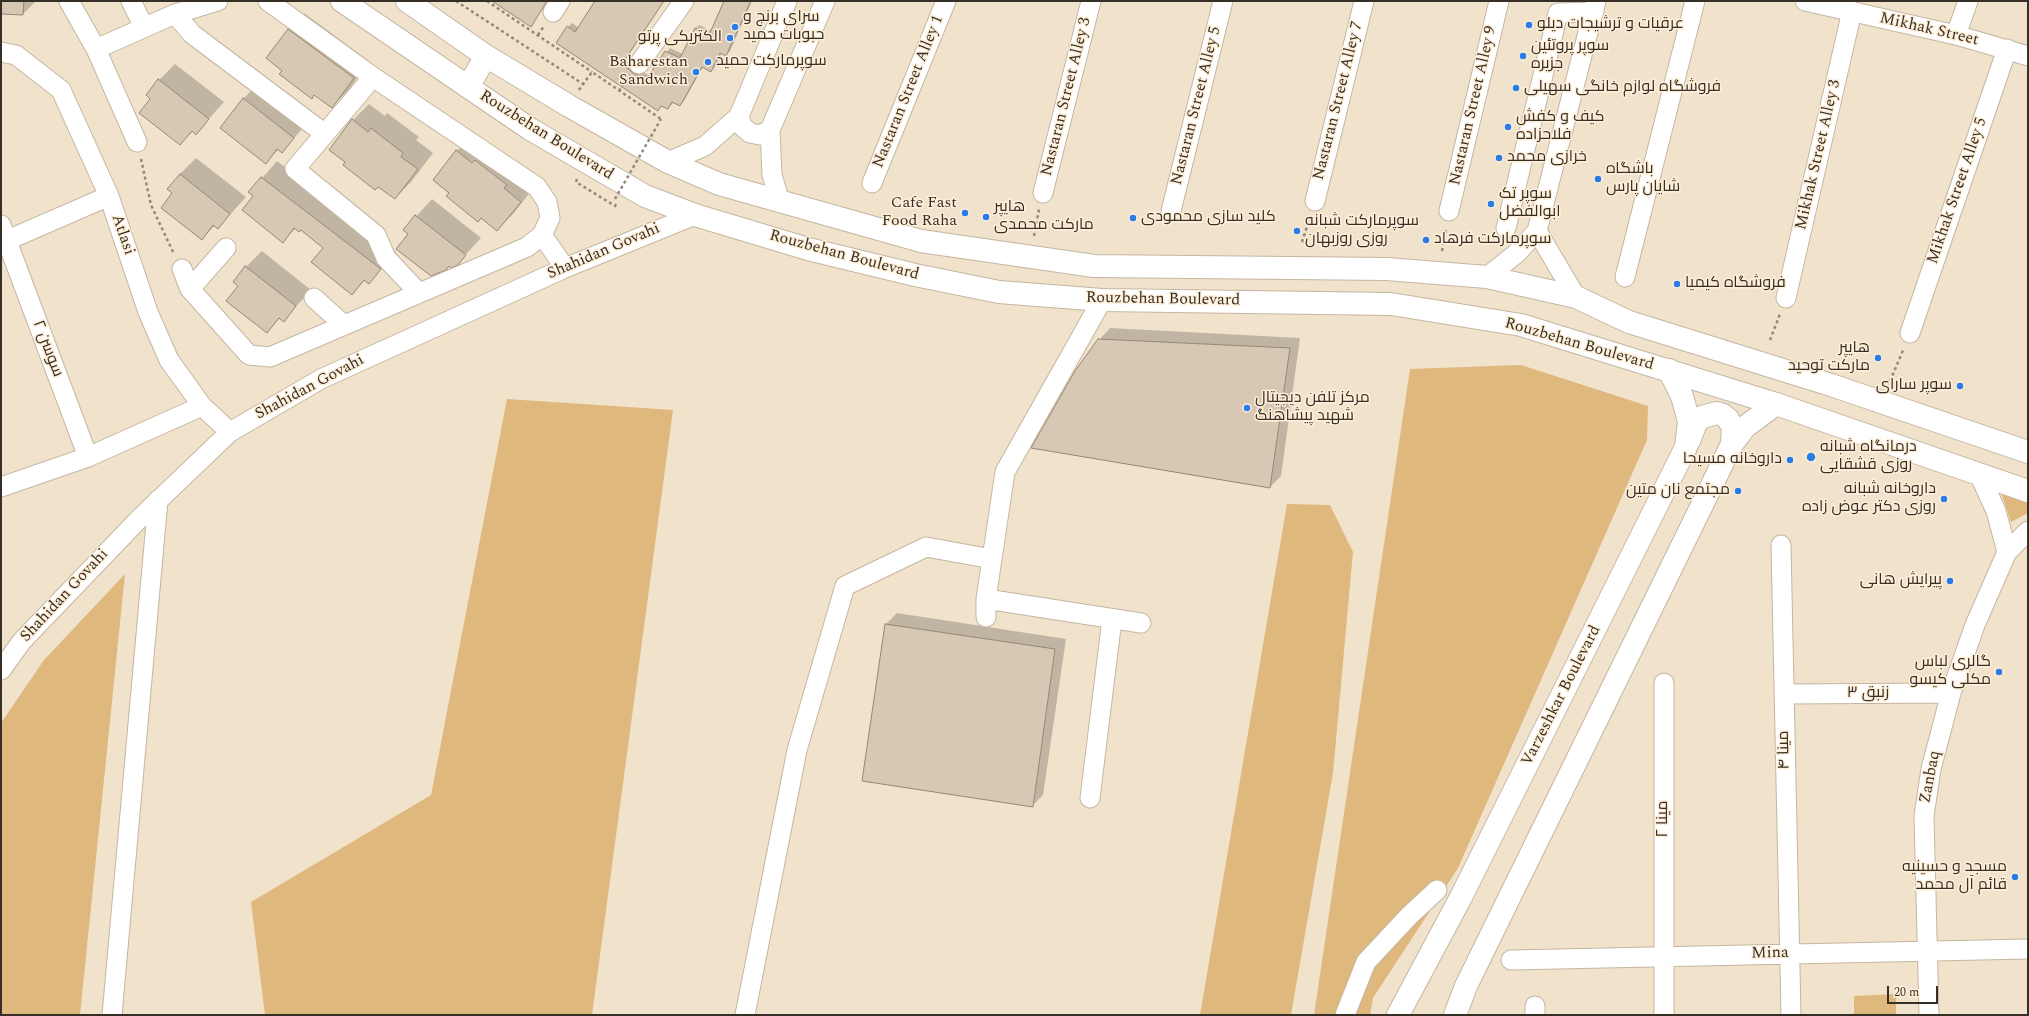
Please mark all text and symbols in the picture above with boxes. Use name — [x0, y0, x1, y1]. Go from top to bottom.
place label: سرای برنج و حبوبات حمید — [743, 8, 824, 46]
street label: Mikhak Street — [1878, 9, 1980, 51]
street label: Nastaran Street Alley 1 — [870, 13, 948, 171]
place label: عرقیات و ترشیجات دیلو — [1537, 15, 1684, 35]
street label: Nastaran Street Alley 3 — [1038, 16, 1096, 178]
street label: Nastaran Street Alley 7 — [1310, 20, 1368, 182]
marker: عرقیات و ترشیجات دیلو — [1524, 20, 1534, 30]
marker: سرای برنج و حبوبات حمید — [730, 22, 740, 32]
street label: Nastaran Street Alley 9 — [1446, 24, 1502, 188]
street label: Nastaran Street Alley 5 — [1168, 25, 1226, 187]
place label: الکتریکی پرتو — [638, 28, 722, 48]
marker: الکتریکی پرتو — [725, 33, 735, 43]
place label: سوپر پروتئین جزیره — [1531, 37, 1609, 75]
marker: سوپر پروتئین جزیره — [1518, 51, 1528, 61]
place label: سوپرمارکت حمید — [716, 52, 827, 72]
place label: Baharestan Sandwich — [609, 53, 688, 91]
marker: سوپرمارکت حمید — [703, 57, 713, 67]
marker: Baharestan Sandwich — [691, 67, 701, 77]
place label: فروشگاه لوازم خانگی سهیلی — [1524, 78, 1721, 98]
street label: Mikhak Street Alley 3 — [1792, 78, 1846, 232]
marker: فروشگاه لوازم خانگی سهیلی — [1511, 83, 1521, 93]
street label: Rouzbehan Boulevard — [475, 87, 617, 185]
place label: کیف و کفش فلاحزاده — [1516, 108, 1604, 146]
street label: Mikhak Street Alley 5 — [1924, 115, 1992, 267]
marker: کیف و کفش فلاحزاده — [1503, 122, 1513, 132]
place label: خرازی محمد — [1507, 148, 1587, 168]
marker: خرازی محمد — [1494, 153, 1504, 163]
place label: باشگاه شایان پارس — [1606, 160, 1680, 198]
marker: باشگاه شایان پارس — [1593, 174, 1603, 184]
place label: سوپر تک ابوالفضل — [1499, 185, 1561, 223]
place label: Cafe Fast Food Raha — [882, 194, 957, 232]
place label: هایپر مارکت محمدی — [994, 198, 1094, 236]
marker: سوپر تک ابوالفضل — [1486, 199, 1496, 209]
marker: Cafe Fast Food Raha — [960, 208, 970, 218]
place label: کلید سازی محمودی — [1141, 208, 1276, 228]
street label: Atlasi — [106, 212, 138, 258]
marker: هایپر مارکت محمدی — [981, 212, 991, 222]
place label: سوپرمارکت شبانه روزی روزبهان — [1305, 212, 1419, 250]
marker: کلید سازی محمودی — [1128, 213, 1138, 223]
street label: Shahidan Govahi — [545, 220, 663, 284]
marker: سوپرمارکت شبانه روزی روزبهان — [1292, 226, 1302, 236]
street label: Rouzbehan Boulevard — [767, 227, 921, 285]
place label: سوپرمارکت فرهاد — [1434, 230, 1552, 250]
marker: سوپرمارکت فرهاد — [1421, 235, 1431, 245]
place label: فروشگاه کیمیا — [1685, 274, 1786, 294]
marker: فروشگاه کیمیا — [1672, 279, 1682, 289]
street label: Rouzbehan Boulevard — [1086, 289, 1240, 311]
street label: Rouzbehan Boulevard — [1502, 314, 1656, 376]
street label: سوسن ۲ — [27, 318, 67, 380]
place label: هایپر مارکت توحید — [1788, 339, 1870, 377]
street label: Shahidan Govahi — [252, 351, 368, 425]
marker: هایپر مارکت توحید — [1873, 353, 1883, 363]
place label: سوپر سارای — [1876, 376, 1952, 396]
marker: سوپر سارای — [1955, 381, 1965, 391]
place label: مرکز تلفن دیجیتال شهید پیشاهنگ — [1255, 389, 1370, 427]
marker: مرکز تلفن دیجیتال شهید پیشاهنگ — [1242, 403, 1252, 413]
place label: درمانگاه شبانه روزی قشقایی — [1820, 438, 1917, 476]
place label: داروخانه مسیحا — [1683, 450, 1782, 470]
marker: درمانگاه شبانه روزی قشقایی — [1805, 451, 1817, 463]
marker: داروخانه مسیحا — [1785, 455, 1795, 465]
place label: داروخانه شبانه روزی دکتر عوض زاده — [1802, 480, 1936, 518]
place label: مجتمع نان متین — [1626, 481, 1730, 501]
marker: مجتمع نان متین — [1733, 486, 1743, 496]
marker: داروخانه شبانه روزی دکتر عوض زاده — [1939, 494, 1949, 504]
street label: Shahidan Govahi — [17, 545, 113, 647]
place label: پیرایش هانی — [1860, 571, 1942, 591]
marker: پیرایش هانی — [1945, 576, 1955, 586]
street label: Varzeshkar Boulevard — [1518, 623, 1606, 769]
place label: گالری لباس مکلی کیسو — [1909, 653, 1991, 691]
marker: گالری لباس مکلی کیسو — [1994, 667, 2004, 677]
street label: زنبق ۳ — [1847, 684, 1889, 704]
street label: مینا ۴ — [1775, 730, 1795, 770]
street label: Zanbaq — [1917, 749, 1945, 805]
street label: مینا ۲ — [1654, 801, 1674, 837]
place label: مسجد و حسینیه قائم آل محمد — [1902, 858, 2007, 896]
marker: مسجد و حسینیه قائم آل محمد — [2010, 872, 2020, 882]
street label: Mina — [1751, 944, 1789, 964]
scale bar — [1889, 978, 1940, 1004]
text: 20 m — [1894, 983, 1919, 1002]

